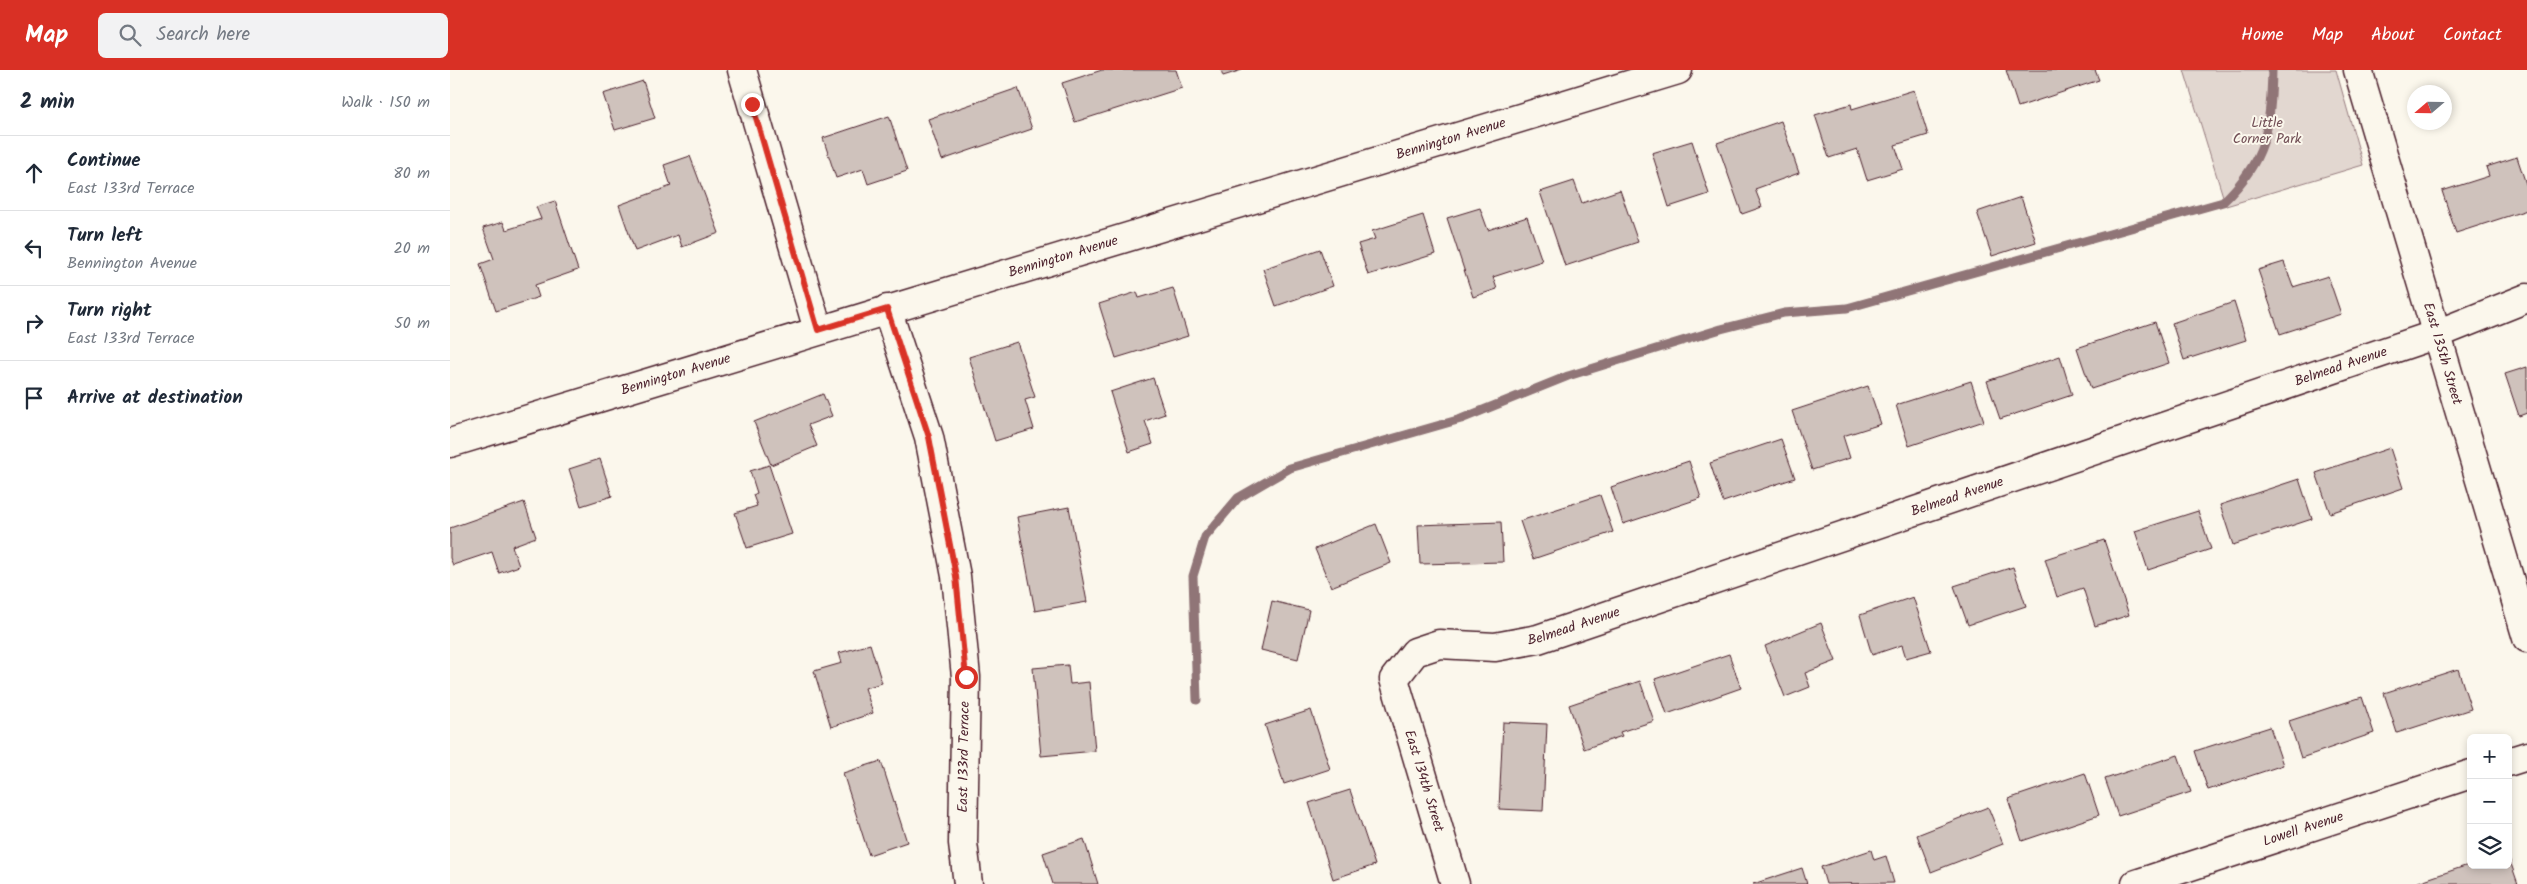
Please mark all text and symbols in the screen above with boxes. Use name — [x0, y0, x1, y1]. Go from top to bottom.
search box — [98, 13, 448, 58]
text: Map — [25, 16, 68, 55]
text: Search here — [156, 20, 250, 50]
icon: search — [116, 21, 144, 49]
text: Home — [2241, 21, 2284, 50]
text: Map — [2312, 21, 2343, 50]
text: About — [2371, 21, 2415, 50]
text: Contact — [2443, 21, 2502, 50]
north arrow — [2407, 85, 2452, 130]
text: 2 min — [20, 86, 75, 119]
text: Walk · 150 m — [341, 90, 430, 115]
route end — [741, 93, 764, 116]
street label: Bennington Avenue — [1393, 112, 1509, 166]
park label: Little Corner Park — [2233, 112, 2302, 150]
text: Continue — [67, 146, 140, 176]
icon: ahead — [20, 159, 48, 187]
text: 80 m — [393, 161, 430, 186]
text: East 133rd Terrace — [67, 176, 194, 201]
text: Turn left — [67, 221, 142, 251]
street label: Bennington Avenue — [1006, 229, 1122, 284]
icon: left — [20, 234, 48, 262]
text: 20 m — [394, 236, 430, 261]
text: Bennington Avenue — [67, 251, 197, 276]
text: Turn right — [67, 296, 152, 326]
street label: East 135th Street — [2417, 300, 2468, 408]
icon: right — [20, 309, 48, 337]
text: 50 m — [394, 311, 430, 336]
text: East 133rd Terrace — [67, 326, 194, 351]
street label: Belmead Avenue — [2292, 340, 2391, 393]
street label: Bennington Avenue — [618, 347, 734, 401]
text: Arrive at destination — [67, 383, 243, 413]
icon: arrive — [20, 384, 48, 412]
street label: Belmead Avenue — [1908, 471, 2007, 523]
street label: Belmead Avenue — [1526, 601, 1624, 652]
route start — [955, 666, 978, 689]
street label: East 133rd Terrace — [952, 700, 976, 813]
street label: East 134th Street — [1398, 727, 1450, 835]
map controls — [2467, 734, 2512, 869]
button: + — [2467, 734, 2512, 779]
button: − — [2467, 779, 2512, 824]
street label: Lowell Avenue — [2260, 805, 2347, 853]
button: layers — [2467, 824, 2512, 869]

